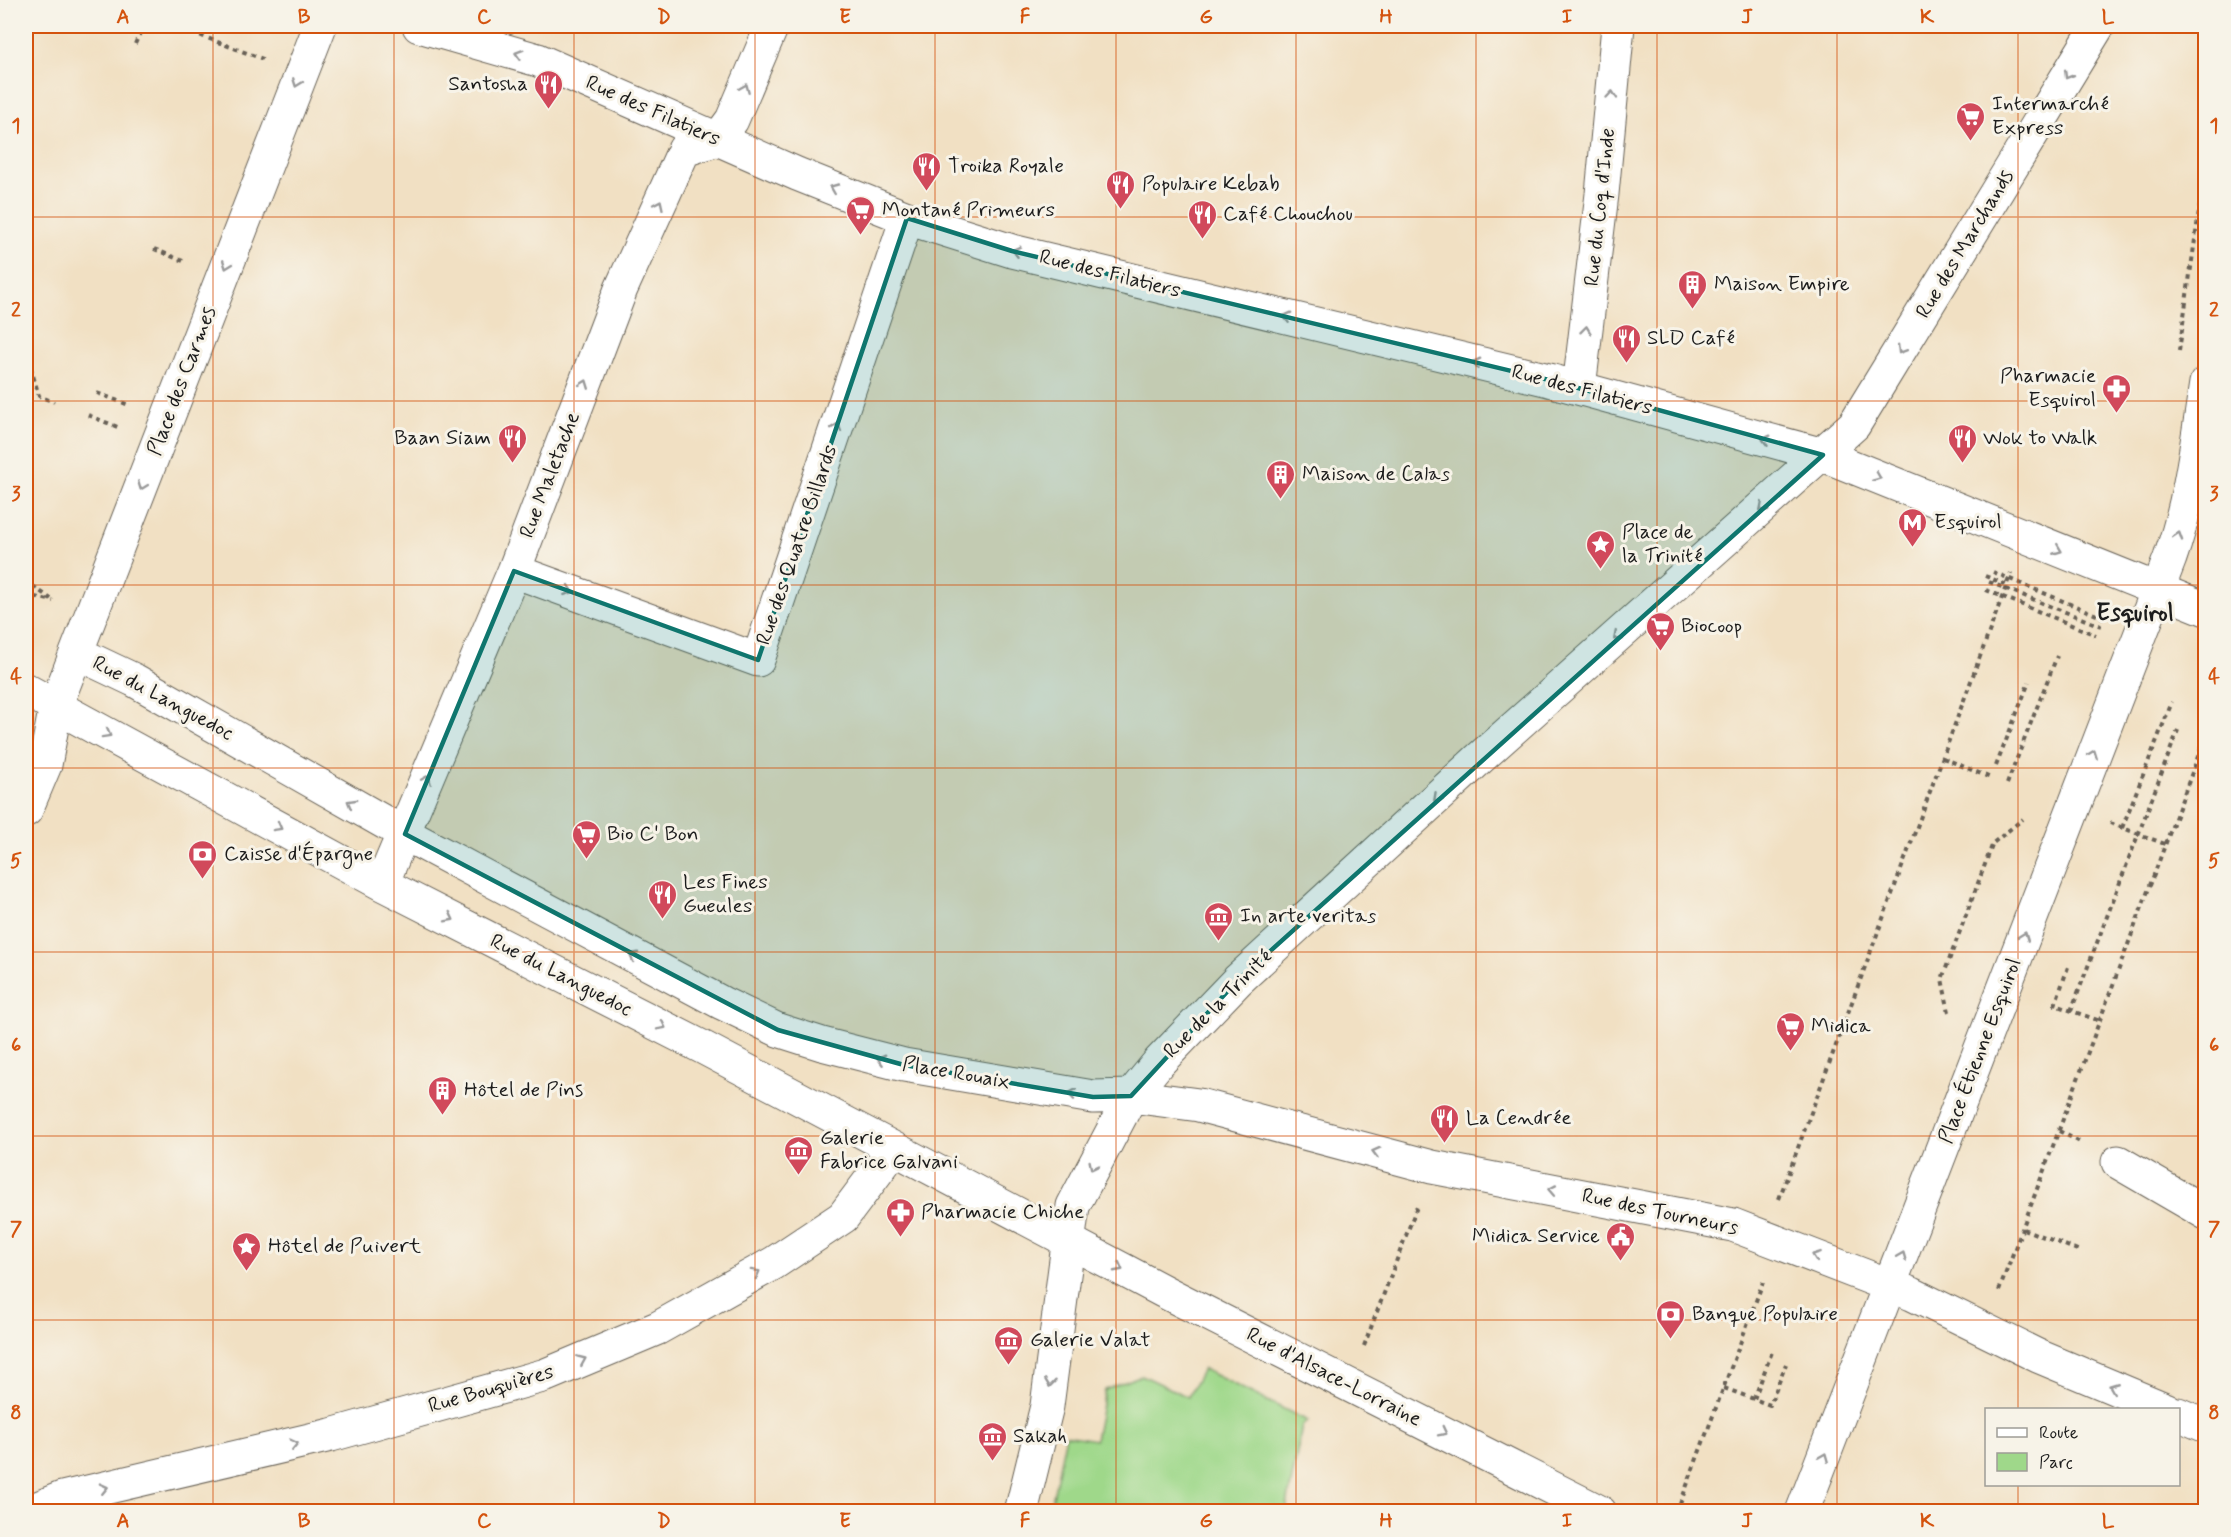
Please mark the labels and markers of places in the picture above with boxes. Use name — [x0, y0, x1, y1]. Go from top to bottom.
restaurant icon: Santosha — [533, 68, 565, 110]
place label: Santosha — [448, 70, 528, 98]
place label: Intermarché Express — [1992, 90, 2109, 142]
supermarket icon: Intermarché Express — [1955, 100, 1987, 142]
restaurant icon: Troika Royale — [911, 150, 943, 192]
place label: Troika Royale — [948, 152, 1064, 180]
restaurant icon: Populaire Kebab — [1105, 168, 1137, 210]
place label: Populaire Kebab — [1142, 170, 1280, 198]
supermarket icon: Montané Primeurs — [845, 194, 877, 236]
place label: Montané Primeurs — [882, 196, 1055, 224]
restaurant icon: Café Chouchou — [1186, 198, 1218, 240]
place label: Café Chouchou — [1223, 200, 1353, 228]
building icon: Maison Empire — [1677, 268, 1709, 310]
place label: Maison Empire — [1714, 270, 1850, 298]
restaurant icon: SLD Café — [1610, 322, 1642, 364]
place label: SLD Café — [1647, 324, 1735, 352]
place label: Pharmacie Esquirol — [2000, 362, 2096, 414]
pharmacy icon: Pharmacie Esquirol — [2101, 372, 2133, 414]
restaurant icon: Baan Siam — [496, 422, 528, 464]
restaurant icon: Wok to Walk — [1946, 422, 1978, 464]
place label: Baan Siam — [394, 424, 491, 452]
place label: Wok to Walk — [1983, 424, 2097, 452]
building icon: Maison de Calas — [1265, 458, 1297, 500]
place label: Maison de Calas — [1302, 460, 1450, 488]
metro station icon: Esquirol — [1897, 506, 1929, 548]
place label: Esquirol — [1934, 508, 2002, 536]
place label: Place de la Trinité — [1622, 518, 1703, 570]
place icon: Place de la Trinité — [1585, 528, 1617, 570]
supermarket icon: Biocoop — [1644, 610, 1676, 652]
place label: Biocoop — [1681, 612, 1742, 640]
supermarket icon: Bio C' Bon — [570, 818, 602, 860]
place label: Bio C' Bon — [607, 820, 699, 848]
bank icon: Caisse d'Épargne — [187, 838, 219, 880]
place label: Caisse d'Épargne — [224, 840, 373, 869]
place label: Les Fines Gueules — [683, 868, 768, 920]
restaurant icon: Les Fines Gueules — [646, 878, 678, 920]
museum icon: In arte veritas — [1203, 900, 1235, 942]
place label: In arte veritas — [1240, 902, 1376, 930]
supermarket icon: Midica — [1774, 1010, 1806, 1052]
place label: Midica — [1811, 1012, 1871, 1040]
building icon: Hôtel de Pins — [427, 1074, 459, 1116]
place label: Hôtel de Pins — [464, 1076, 583, 1104]
restaurant icon: La Cendrée — [1429, 1102, 1461, 1144]
place label: La Cendrée — [1466, 1104, 1572, 1132]
place label: Galerie Fabrice Galvani — [820, 1124, 958, 1176]
museum icon: Galerie Fabrice Galvani — [783, 1134, 815, 1176]
pharmacy icon: Pharmacie Chiche — [884, 1196, 916, 1238]
place label: Pharmacie Chiche — [921, 1198, 1084, 1226]
public building icon: Midica Service — [1605, 1220, 1637, 1262]
place label: Midica Service — [1472, 1222, 1600, 1250]
place icon: Hôtel de Puivert — [231, 1230, 263, 1272]
place label: Hôtel de Puivert — [268, 1232, 422, 1260]
bank icon: Banque Populaire — [1655, 1298, 1687, 1340]
place label: Banque Populaire — [1692, 1300, 1838, 1328]
museum icon: Galerie Valat — [993, 1324, 1025, 1366]
place label: Galerie Valat — [1030, 1326, 1150, 1354]
museum icon: Sakah — [976, 1420, 1008, 1462]
place label: Sakah — [1013, 1422, 1067, 1450]

